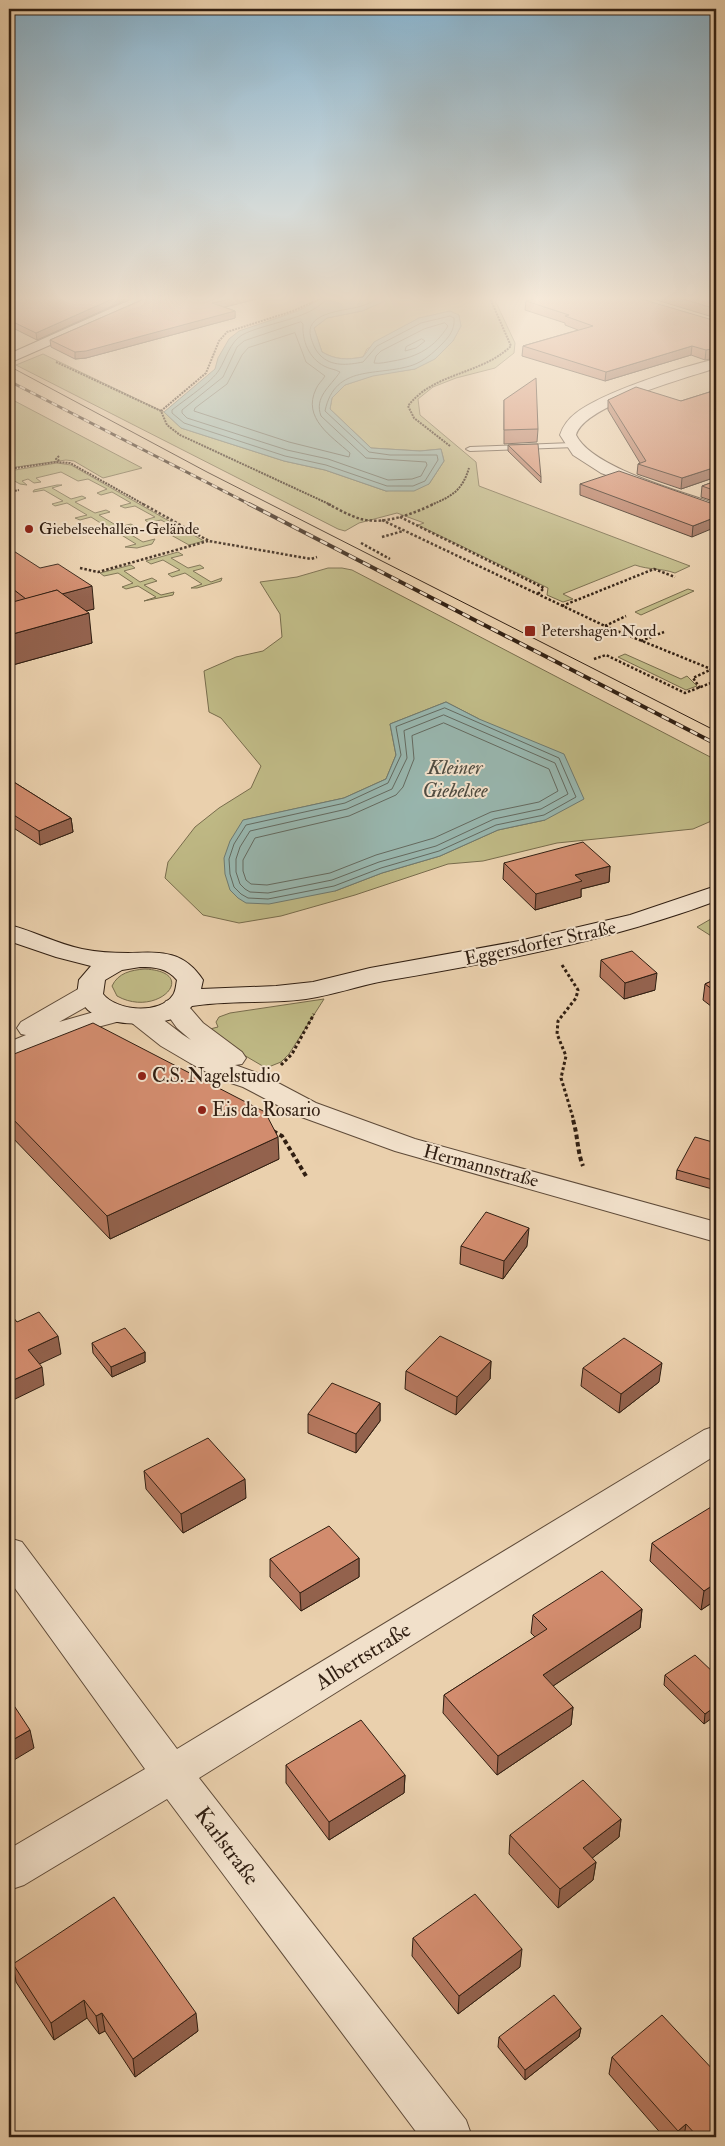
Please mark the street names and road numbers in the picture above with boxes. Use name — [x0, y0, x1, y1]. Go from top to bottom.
street label: Eggersdorfer Straße — [462, 915, 618, 971]
street label: Hermannstraße — [421, 1139, 541, 1193]
street label: Albertstraße — [309, 1616, 416, 1697]
street label: Karlstraße — [188, 1801, 266, 1891]

